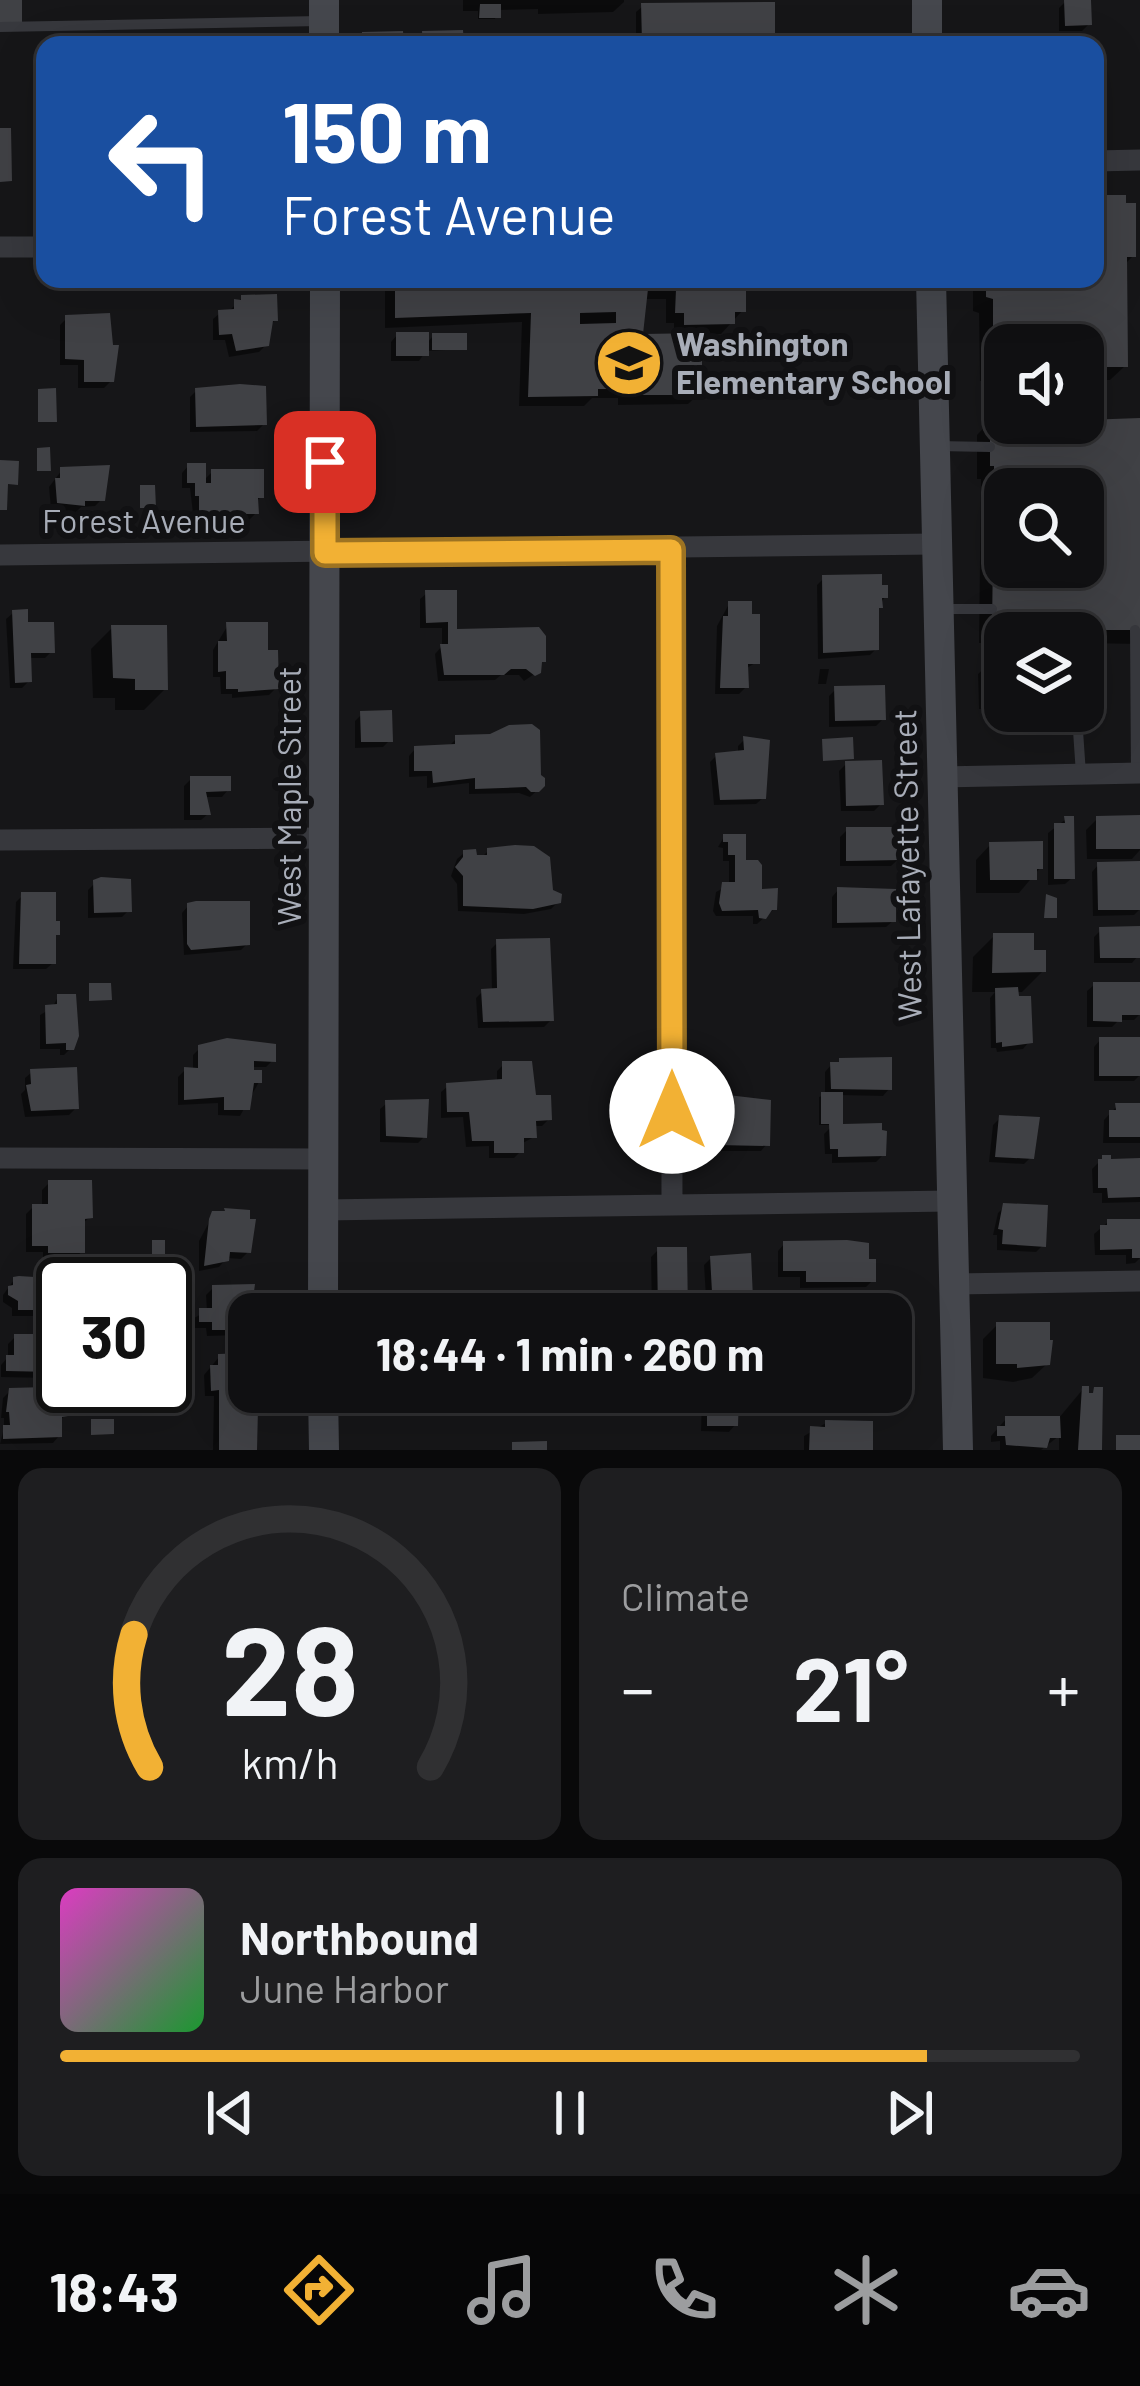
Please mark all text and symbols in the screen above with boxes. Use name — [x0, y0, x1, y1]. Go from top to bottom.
text: 150 m — [282, 79, 492, 180]
icon: left — [84, 84, 240, 240]
text: Forest Avenue — [282, 181, 616, 246]
place label: Washington Elementary School — [676, 323, 951, 401]
map controls — [984, 324, 1104, 732]
button: sound — [984, 324, 1104, 444]
school or university icon: Washington Elementary School — [594, 328, 664, 398]
pin — [274, 411, 376, 513]
icon: arrive — [292, 429, 358, 495]
button: search — [984, 468, 1104, 588]
street label: Forest Avenue — [42, 500, 246, 540]
button: layers — [984, 612, 1104, 732]
street label: West Maple Street — [268, 666, 308, 926]
street label: West Lafayette Street — [883, 709, 929, 1021]
position arrow — [609, 1048, 735, 1174]
speed limit sign: 30 — [36, 1257, 192, 1413]
text: 18:44 · 1 min · 260 m — [376, 1326, 764, 1380]
text: Climate — [621, 1572, 750, 1619]
text: 28 — [221, 1591, 358, 1741]
text: 21° — [793, 1632, 908, 1740]
text: − — [621, 1647, 654, 1726]
text: + — [1047, 1647, 1080, 1726]
text: km/h — [241, 1736, 338, 1788]
text: Northbound — [240, 1910, 479, 1964]
text: June Harbor — [240, 1964, 449, 2011]
icon: previous — [197, 2080, 263, 2146]
icon: pause — [537, 2080, 603, 2146]
icon: next — [877, 2080, 943, 2146]
icon: directions — [277, 2248, 361, 2332]
icon: music — [460, 2248, 544, 2332]
icon: phone — [642, 2248, 726, 2332]
icon: climate — [824, 2248, 908, 2332]
icon: car — [1007, 2248, 1091, 2332]
text: 18:43 — [49, 2258, 179, 2323]

